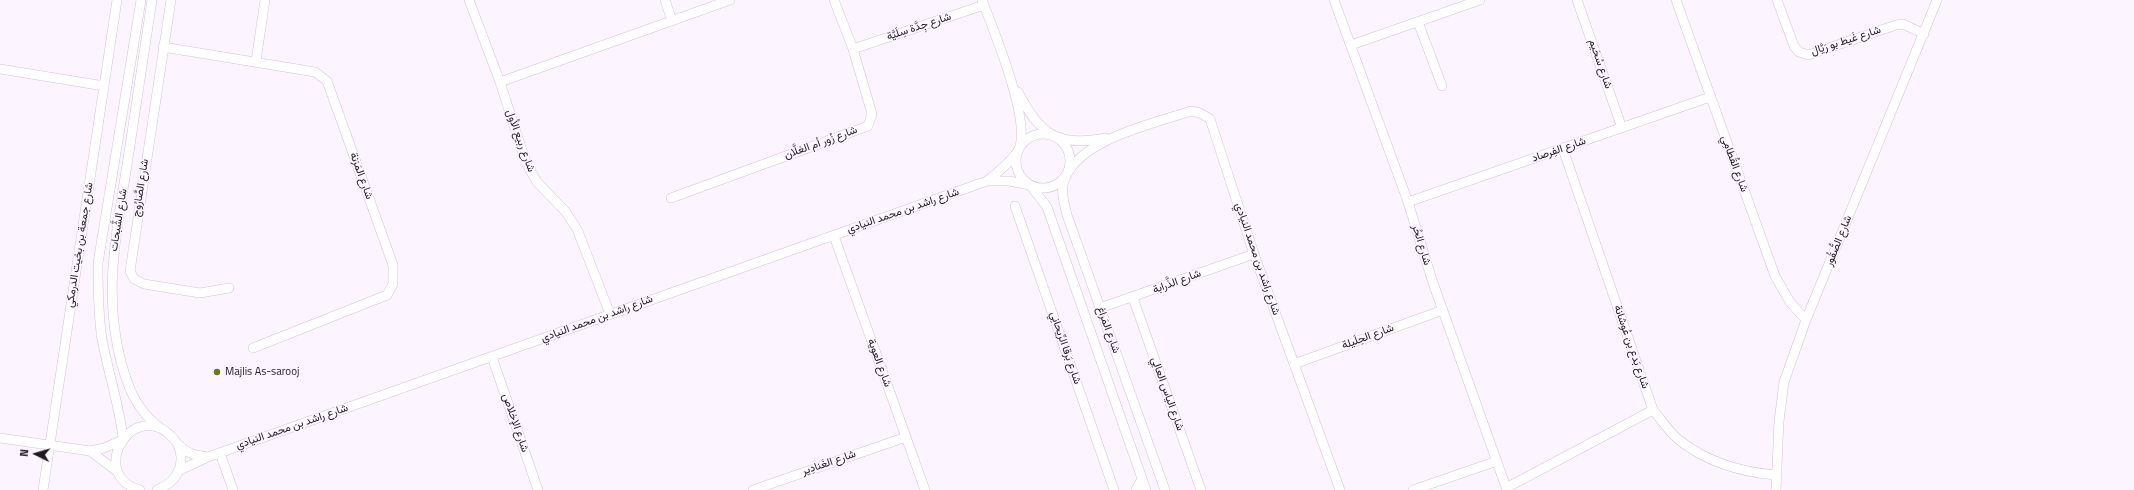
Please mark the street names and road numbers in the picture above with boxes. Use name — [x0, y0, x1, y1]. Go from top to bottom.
street label: شارع جِدَّة سِلَيَّة — [885, 10, 953, 44]
street label: شارع غَيط بو رَيَّال — [1809, 23, 1883, 59]
street label: شارع سُحَيم — [1585, 37, 1615, 91]
street label: شارع ربيع الأول — [503, 108, 537, 174]
street label: شارع زُور أم الغلَّان — [783, 124, 859, 162]
street label: شارع القُطامِي — [1718, 134, 1750, 194]
street label: شارع الفِرصاد — [1530, 135, 1588, 165]
street label: شارع المَزنة — [346, 151, 376, 201]
street label: شارع الصَّارُوج — [130, 158, 152, 218]
street label: شارع جمعة بن بخيت الدرمكي — [64, 181, 96, 309]
street label: شارع راشد بن محمد النيادي — [845, 186, 961, 236]
street label: شارع الشَّبحات — [108, 188, 130, 252]
street label: شارع راشد بن محمد النيادي — [1232, 201, 1282, 317]
street label: شارع الصُّقُور — [1823, 214, 1855, 268]
street label: شارع الحُر — [1409, 223, 1433, 267]
street label: شارع الذَّرابة — [1151, 267, 1203, 297]
street label: شارع راشد بن محمد النيادي — [539, 293, 655, 345]
street label: شارع بَدع بن عُوشانة — [1611, 303, 1651, 391]
street label: شارع المَراغ — [1093, 305, 1123, 355]
street label: شارع بَرقا الرِّيحانِي — [1046, 310, 1084, 386]
street label: شارع الحِلَيلة — [1340, 321, 1396, 353]
street label: شارع العوية — [864, 337, 894, 389]
street label: شارع الياس العالِي — [1148, 355, 1186, 433]
street label: شارع الإخلاص — [499, 392, 531, 454]
street label: شارع راشد بن محمد النيادي — [234, 402, 350, 452]
street label: شارع الغَنادِير — [800, 448, 858, 478]

